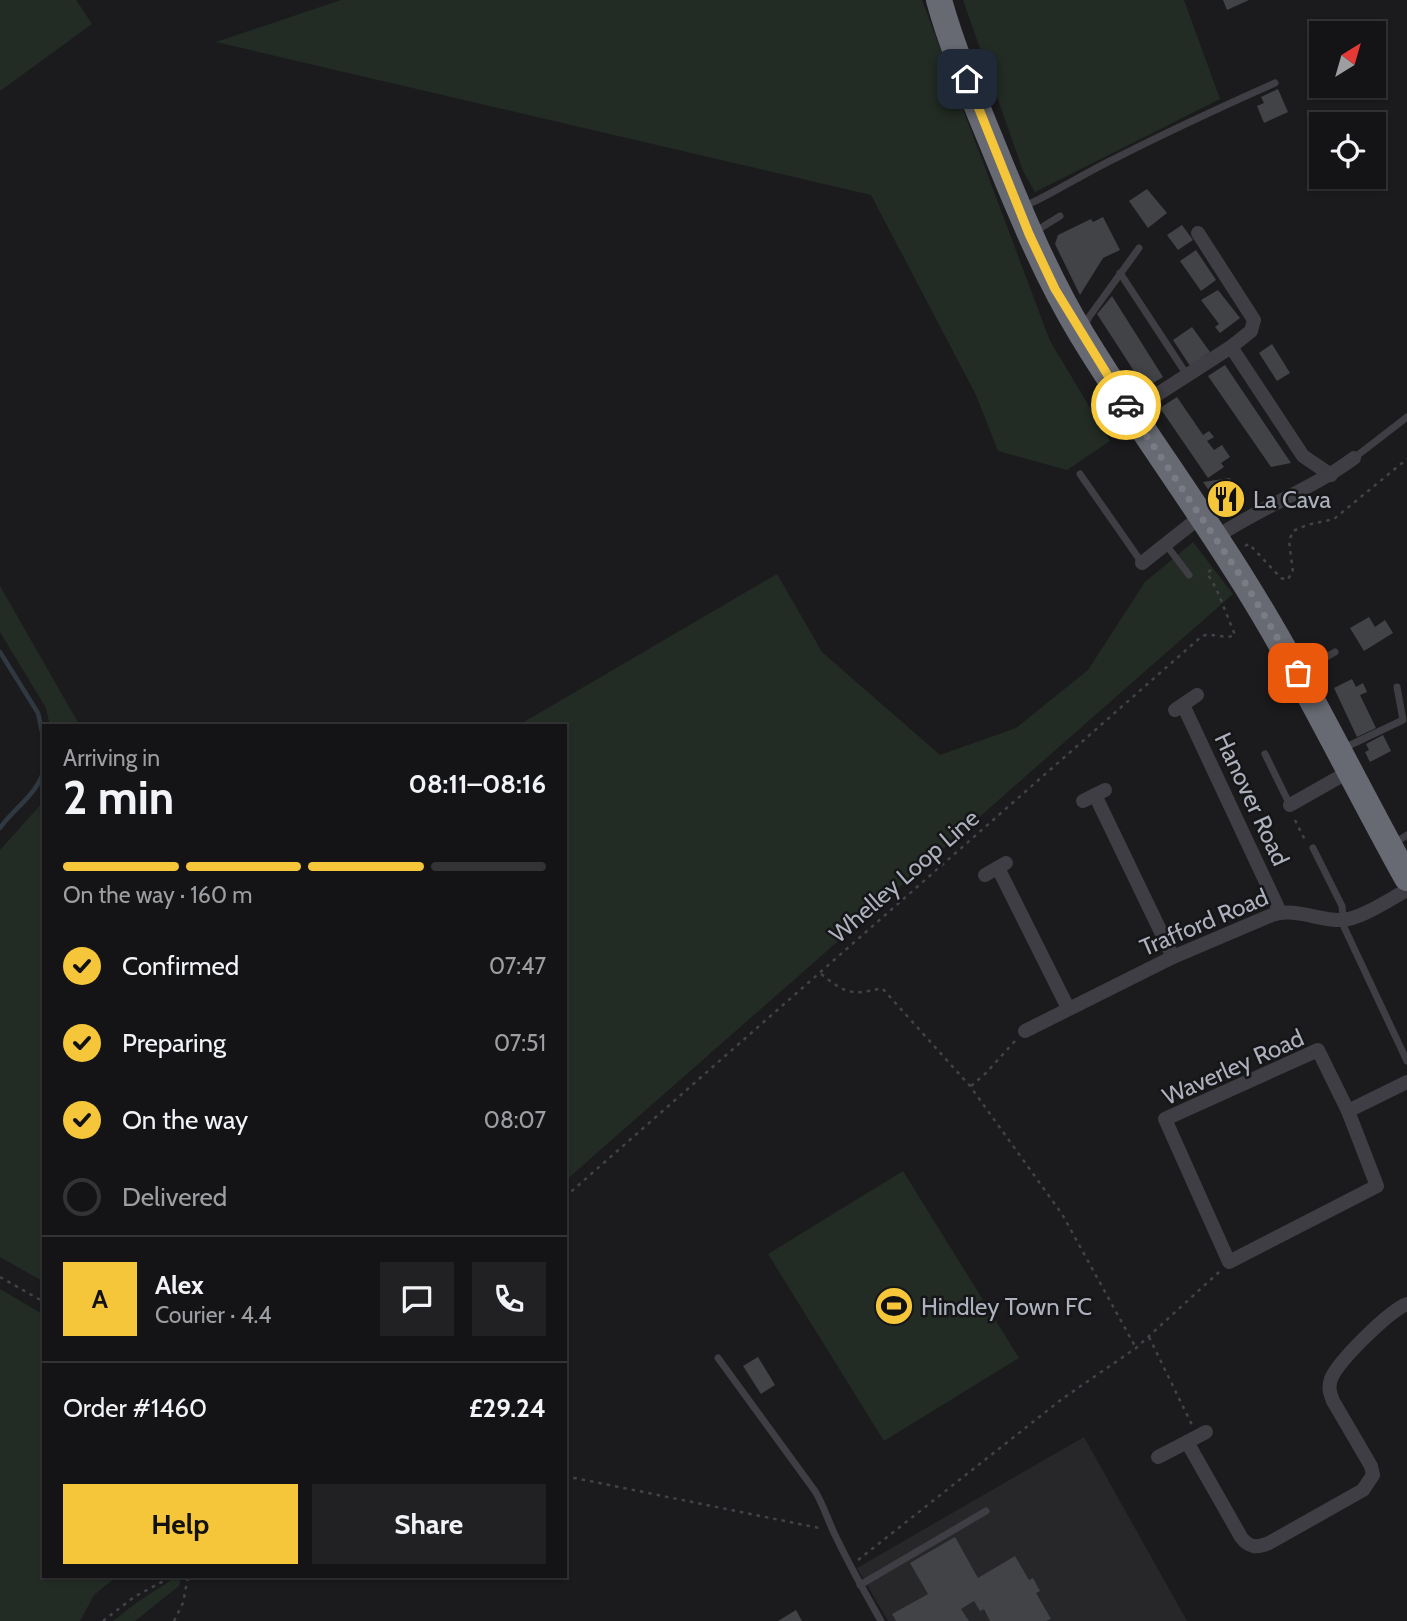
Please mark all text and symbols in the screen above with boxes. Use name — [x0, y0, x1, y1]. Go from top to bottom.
north arrow — [1309, 21, 1386, 98]
map controls — [1309, 21, 1386, 189]
pin — [937, 49, 997, 109]
icon: home — [948, 60, 986, 98]
button: locate — [1309, 112, 1386, 189]
courier — [1091, 370, 1161, 440]
icon: car — [1107, 386, 1145, 424]
restaurant icon: La Cava — [1205, 478, 1247, 520]
place label: La Cava — [1253, 485, 1331, 514]
pin — [1268, 643, 1328, 703]
icon: bag — [1279, 654, 1317, 692]
street label: Hanover Road — [1209, 728, 1295, 870]
text: Arriving in — [63, 744, 160, 772]
text: 08:11–08:16 — [409, 768, 546, 800]
text: 2 min — [63, 770, 174, 826]
street label: Whelley Loop Line — [823, 803, 985, 949]
text: On the way · 160 m — [63, 881, 252, 909]
street label: Trafford Road — [1136, 882, 1272, 962]
icon: check — [63, 947, 101, 985]
text: Confirmed — [122, 950, 239, 982]
text: 07:47 — [489, 952, 546, 980]
street label: Waverley Road — [1158, 1023, 1308, 1111]
icon: check — [63, 1024, 101, 1062]
text: Preparing — [122, 1027, 226, 1059]
text: 07:51 — [494, 1029, 546, 1057]
icon: check — [63, 1101, 101, 1139]
text: On the way — [122, 1104, 248, 1136]
text: 08:07 — [484, 1106, 546, 1134]
text: Delivered — [122, 1181, 227, 1213]
button: chat — [380, 1262, 454, 1336]
button: phone — [472, 1262, 546, 1336]
text: Alex — [155, 1269, 204, 1301]
text: A — [92, 1283, 108, 1315]
sports icon: Hindley Town FC — [873, 1285, 915, 1327]
place label: Hindley Town FC — [921, 1292, 1092, 1321]
text: Courier · 4.4 — [155, 1301, 272, 1329]
text: Order #1460 — [63, 1392, 207, 1424]
text: £29.24 — [469, 1392, 546, 1424]
button: Help — [63, 1484, 298, 1564]
button: Share — [312, 1484, 546, 1564]

